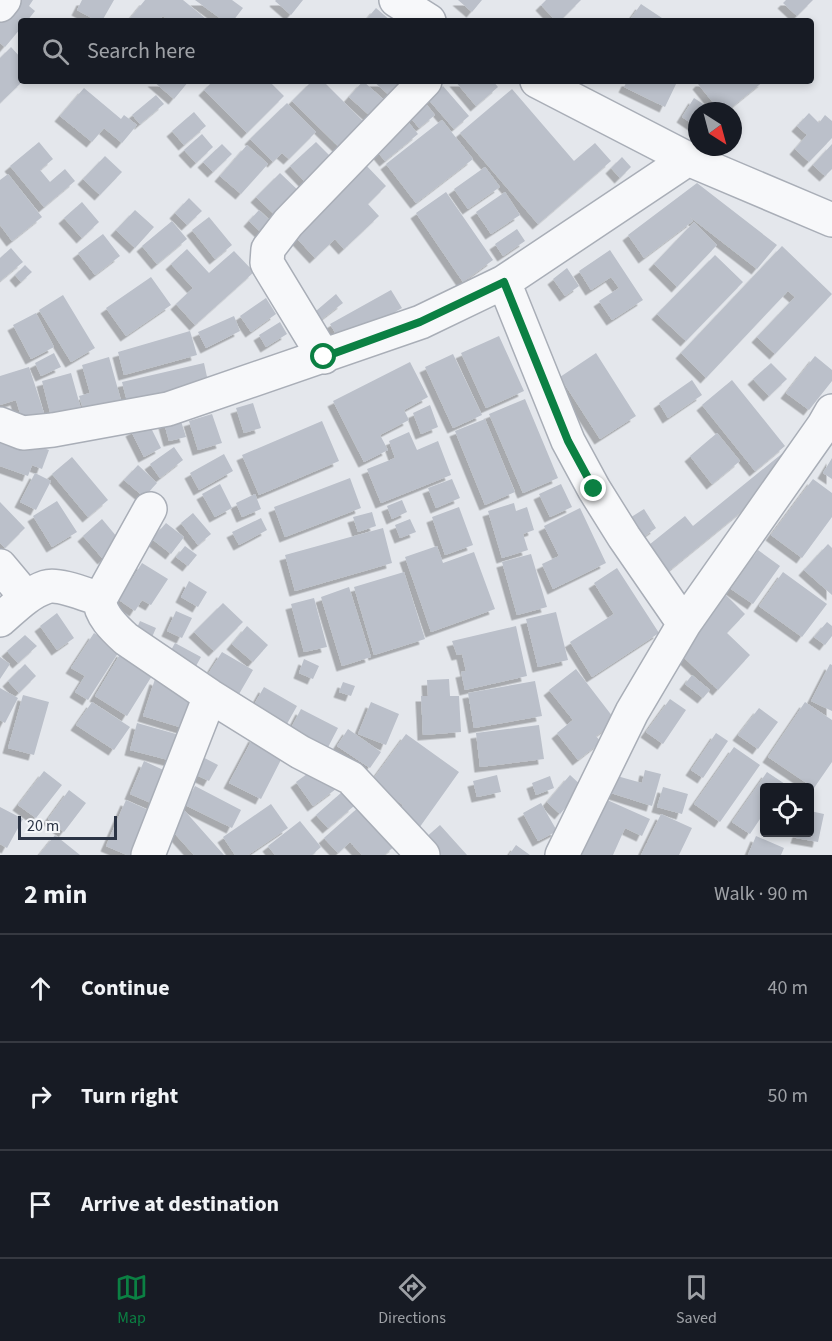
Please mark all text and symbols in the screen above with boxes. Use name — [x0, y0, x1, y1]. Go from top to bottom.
search box — [18, 18, 814, 84]
icon: search — [39, 35, 72, 68]
text: Search here — [87, 35, 195, 67]
north arrow — [688, 102, 742, 156]
route start — [310, 343, 336, 369]
route end — [580, 475, 606, 501]
map controls — [760, 783, 814, 837]
button: locate — [760, 783, 814, 837]
scale bar — [18, 813, 117, 840]
text: 20 m — [27, 815, 59, 837]
text: 2 min — [24, 876, 87, 913]
text: Walk · 90 m — [714, 880, 808, 908]
icon: ahead — [24, 972, 57, 1005]
text: Continue — [81, 972, 170, 1004]
text: 40 m — [768, 974, 808, 1002]
icon: right — [24, 1080, 57, 1113]
text: Turn right — [81, 1080, 178, 1112]
text: 50 m — [768, 1082, 808, 1110]
icon: arrive — [24, 1188, 57, 1221]
text: Arrive at destination — [81, 1188, 279, 1220]
tab: Map — [115, 1271, 148, 1329]
tab: Directions — [378, 1271, 446, 1329]
tab: Saved — [676, 1271, 717, 1329]

